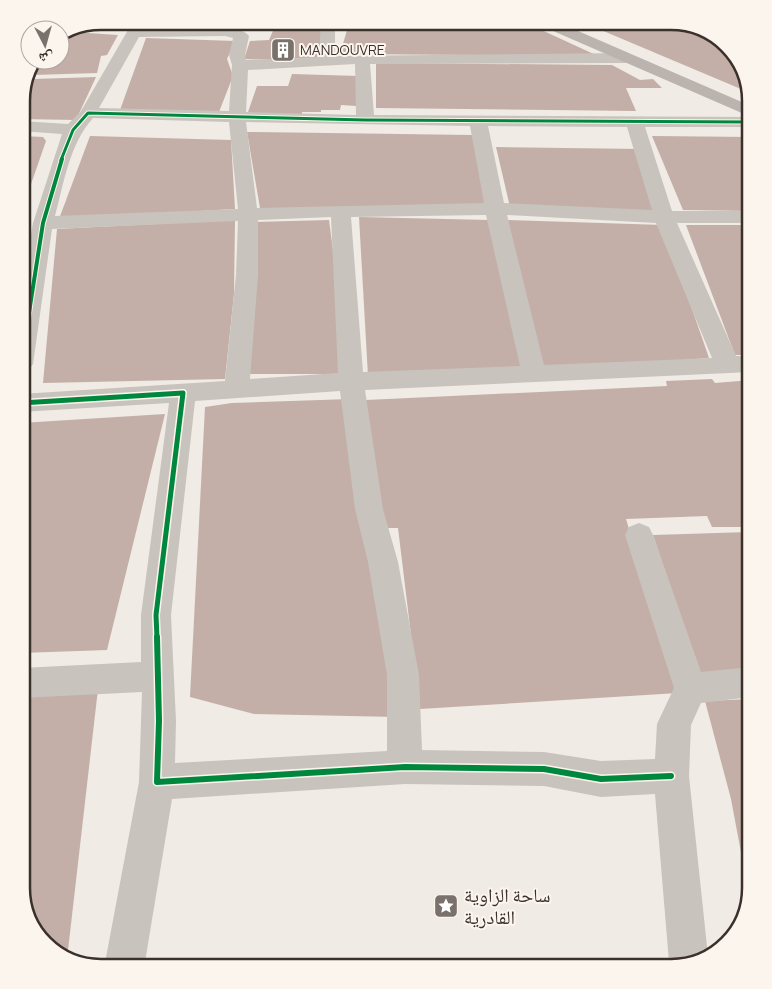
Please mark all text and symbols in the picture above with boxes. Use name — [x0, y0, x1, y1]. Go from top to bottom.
north arrow — [20, 20, 70, 70]
building icon: MANDOUVRE — [270, 37, 296, 63]
place label: MANDOUVRE — [300, 40, 385, 59]
text: ش — [38, 48, 55, 69]
place label: ساحة الزاوية القادرية — [464, 882, 551, 930]
place icon: ساحة الزاوية القادرية — [433, 893, 459, 919]

